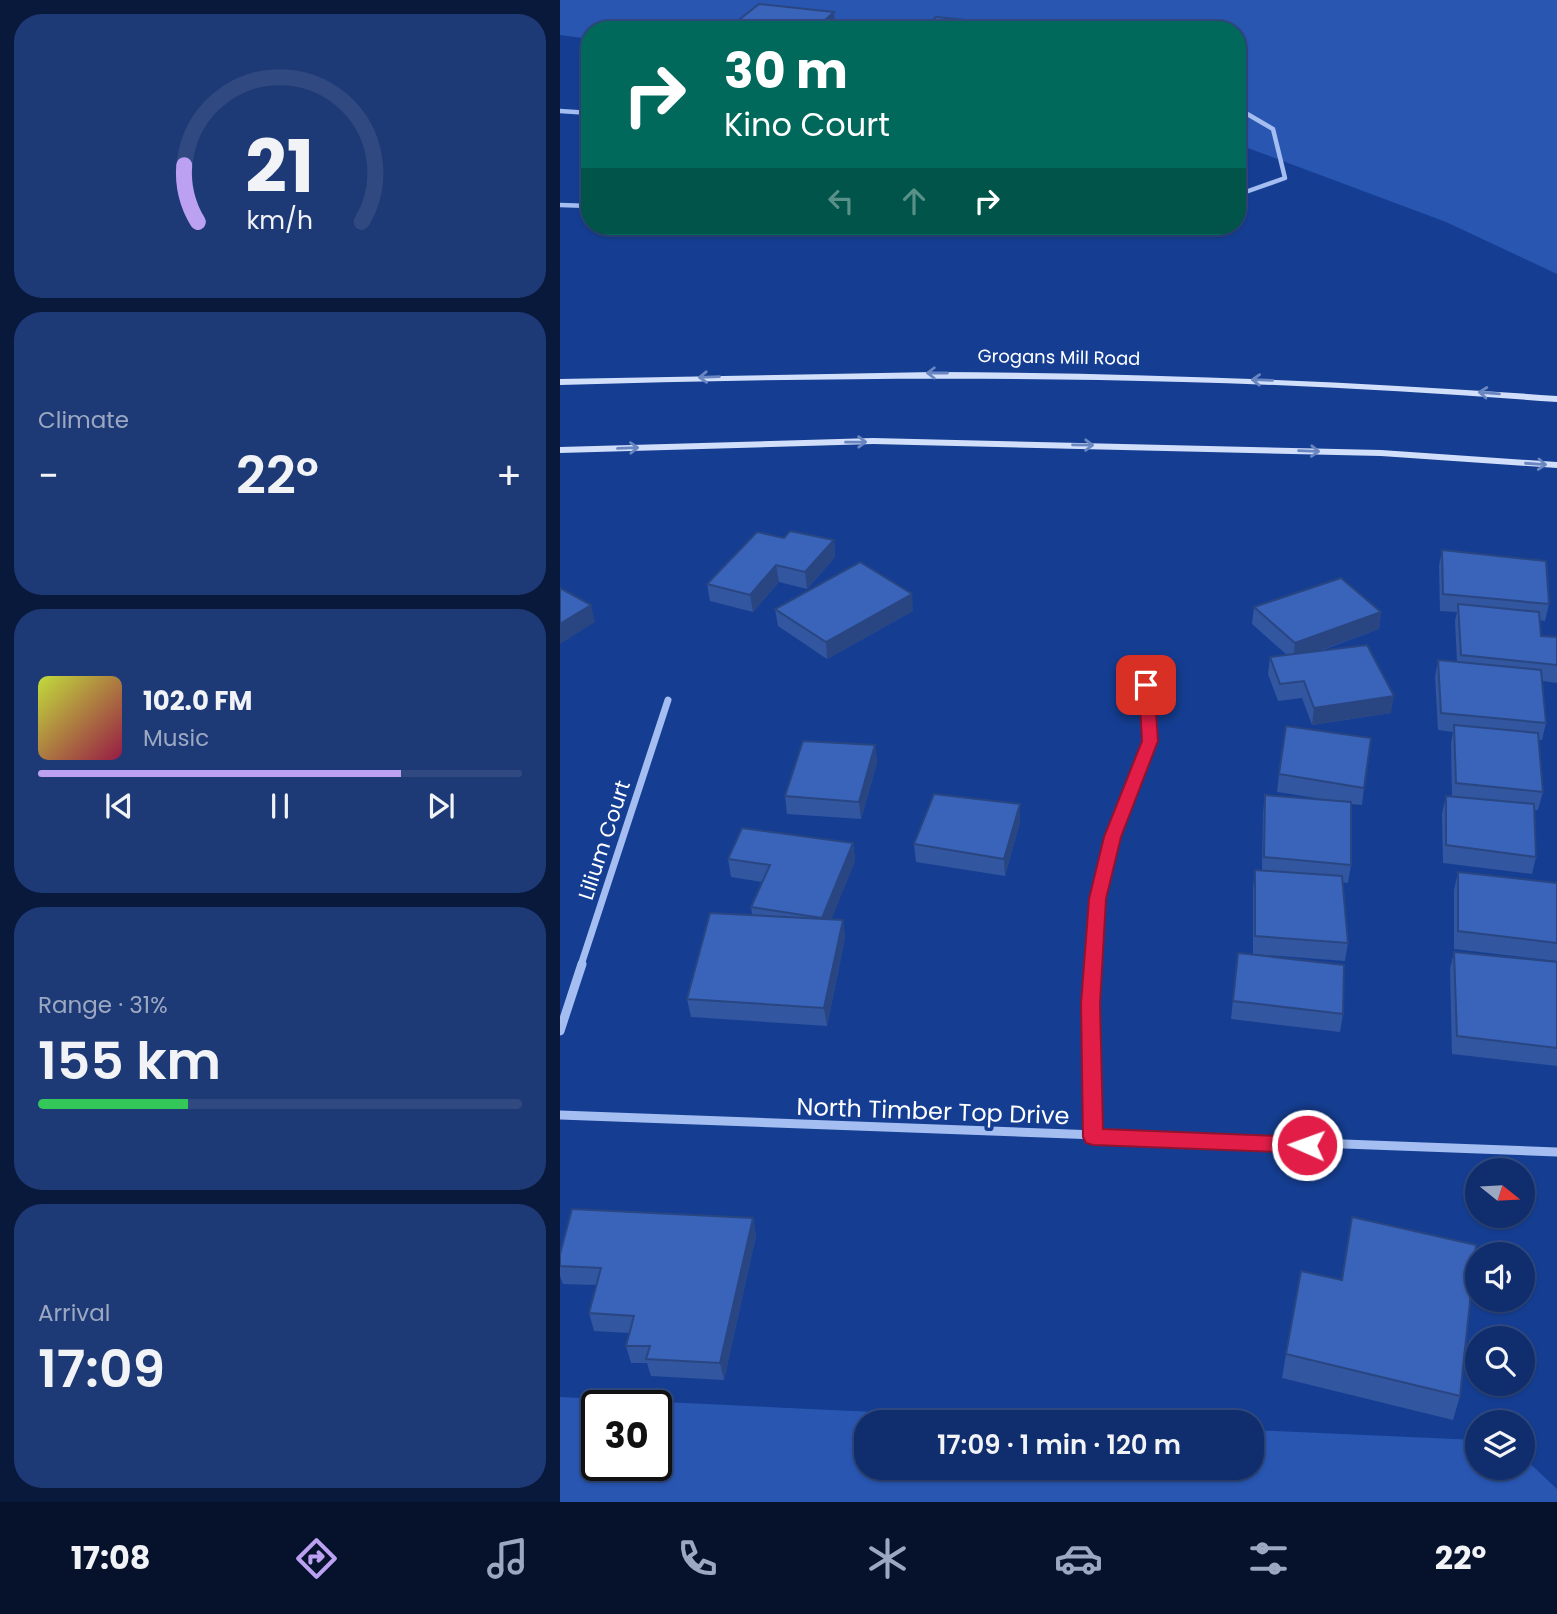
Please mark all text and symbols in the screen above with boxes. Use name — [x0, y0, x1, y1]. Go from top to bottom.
text: 30 m — [724, 37, 848, 105]
icon: right — [609, 49, 700, 140]
text: Kino Court — [724, 102, 890, 147]
text: 21 — [246, 116, 314, 217]
icon: left — [822, 182, 860, 220]
icon: ahead — [895, 182, 933, 220]
icon: right — [968, 182, 1006, 220]
text: km/h — [247, 203, 313, 238]
street label: Grogans Mill Road — [977, 343, 1141, 371]
one-way arrow — [925, 366, 948, 380]
one-way arrow — [698, 370, 721, 384]
one-way arrow — [1251, 373, 1274, 386]
one-way arrow — [1478, 386, 1501, 399]
text: Climate — [38, 404, 129, 436]
one-way arrow — [844, 435, 867, 448]
text: 22° — [236, 439, 319, 512]
one-way arrow — [1071, 439, 1094, 452]
one-way arrow — [616, 441, 639, 454]
one-way arrow — [1297, 444, 1320, 457]
text: − — [38, 449, 59, 502]
text: + — [496, 449, 522, 502]
one-way arrow — [1524, 457, 1547, 470]
pin — [1116, 655, 1176, 715]
icon: arrive — [1127, 666, 1165, 704]
text: 102.0 FM — [143, 683, 252, 719]
text: Music — [143, 722, 209, 754]
street label: Lilium Court — [571, 777, 637, 903]
icon: previous — [100, 787, 138, 825]
icon: pause — [261, 787, 299, 825]
icon: next — [422, 787, 460, 825]
text: Range · 31% — [38, 989, 168, 1021]
text: 155 km — [38, 1024, 221, 1097]
street label: North Timber Top Drive — [796, 1090, 1070, 1132]
position arrow — [1270, 1108, 1344, 1182]
north arrow — [1465, 1158, 1535, 1228]
map controls — [1465, 1158, 1535, 1480]
button: sound — [1465, 1242, 1535, 1312]
text: Arrival — [38, 1297, 110, 1329]
button: search — [1465, 1326, 1535, 1396]
text: 17:09 — [38, 1332, 165, 1405]
speed limit sign: 30 — [581, 1390, 672, 1481]
button: layers — [1465, 1410, 1535, 1480]
text: 17:09 · 1 min · 120 m — [937, 1427, 1181, 1463]
icon: directions — [292, 1534, 341, 1583]
icon: music — [483, 1534, 532, 1583]
icon: phone — [673, 1534, 722, 1583]
icon: climate — [863, 1534, 912, 1583]
icon: car — [1054, 1534, 1103, 1583]
icon: filters — [1244, 1534, 1293, 1583]
text: 17:08 — [71, 1535, 151, 1580]
text: 22° — [1435, 1535, 1486, 1580]

